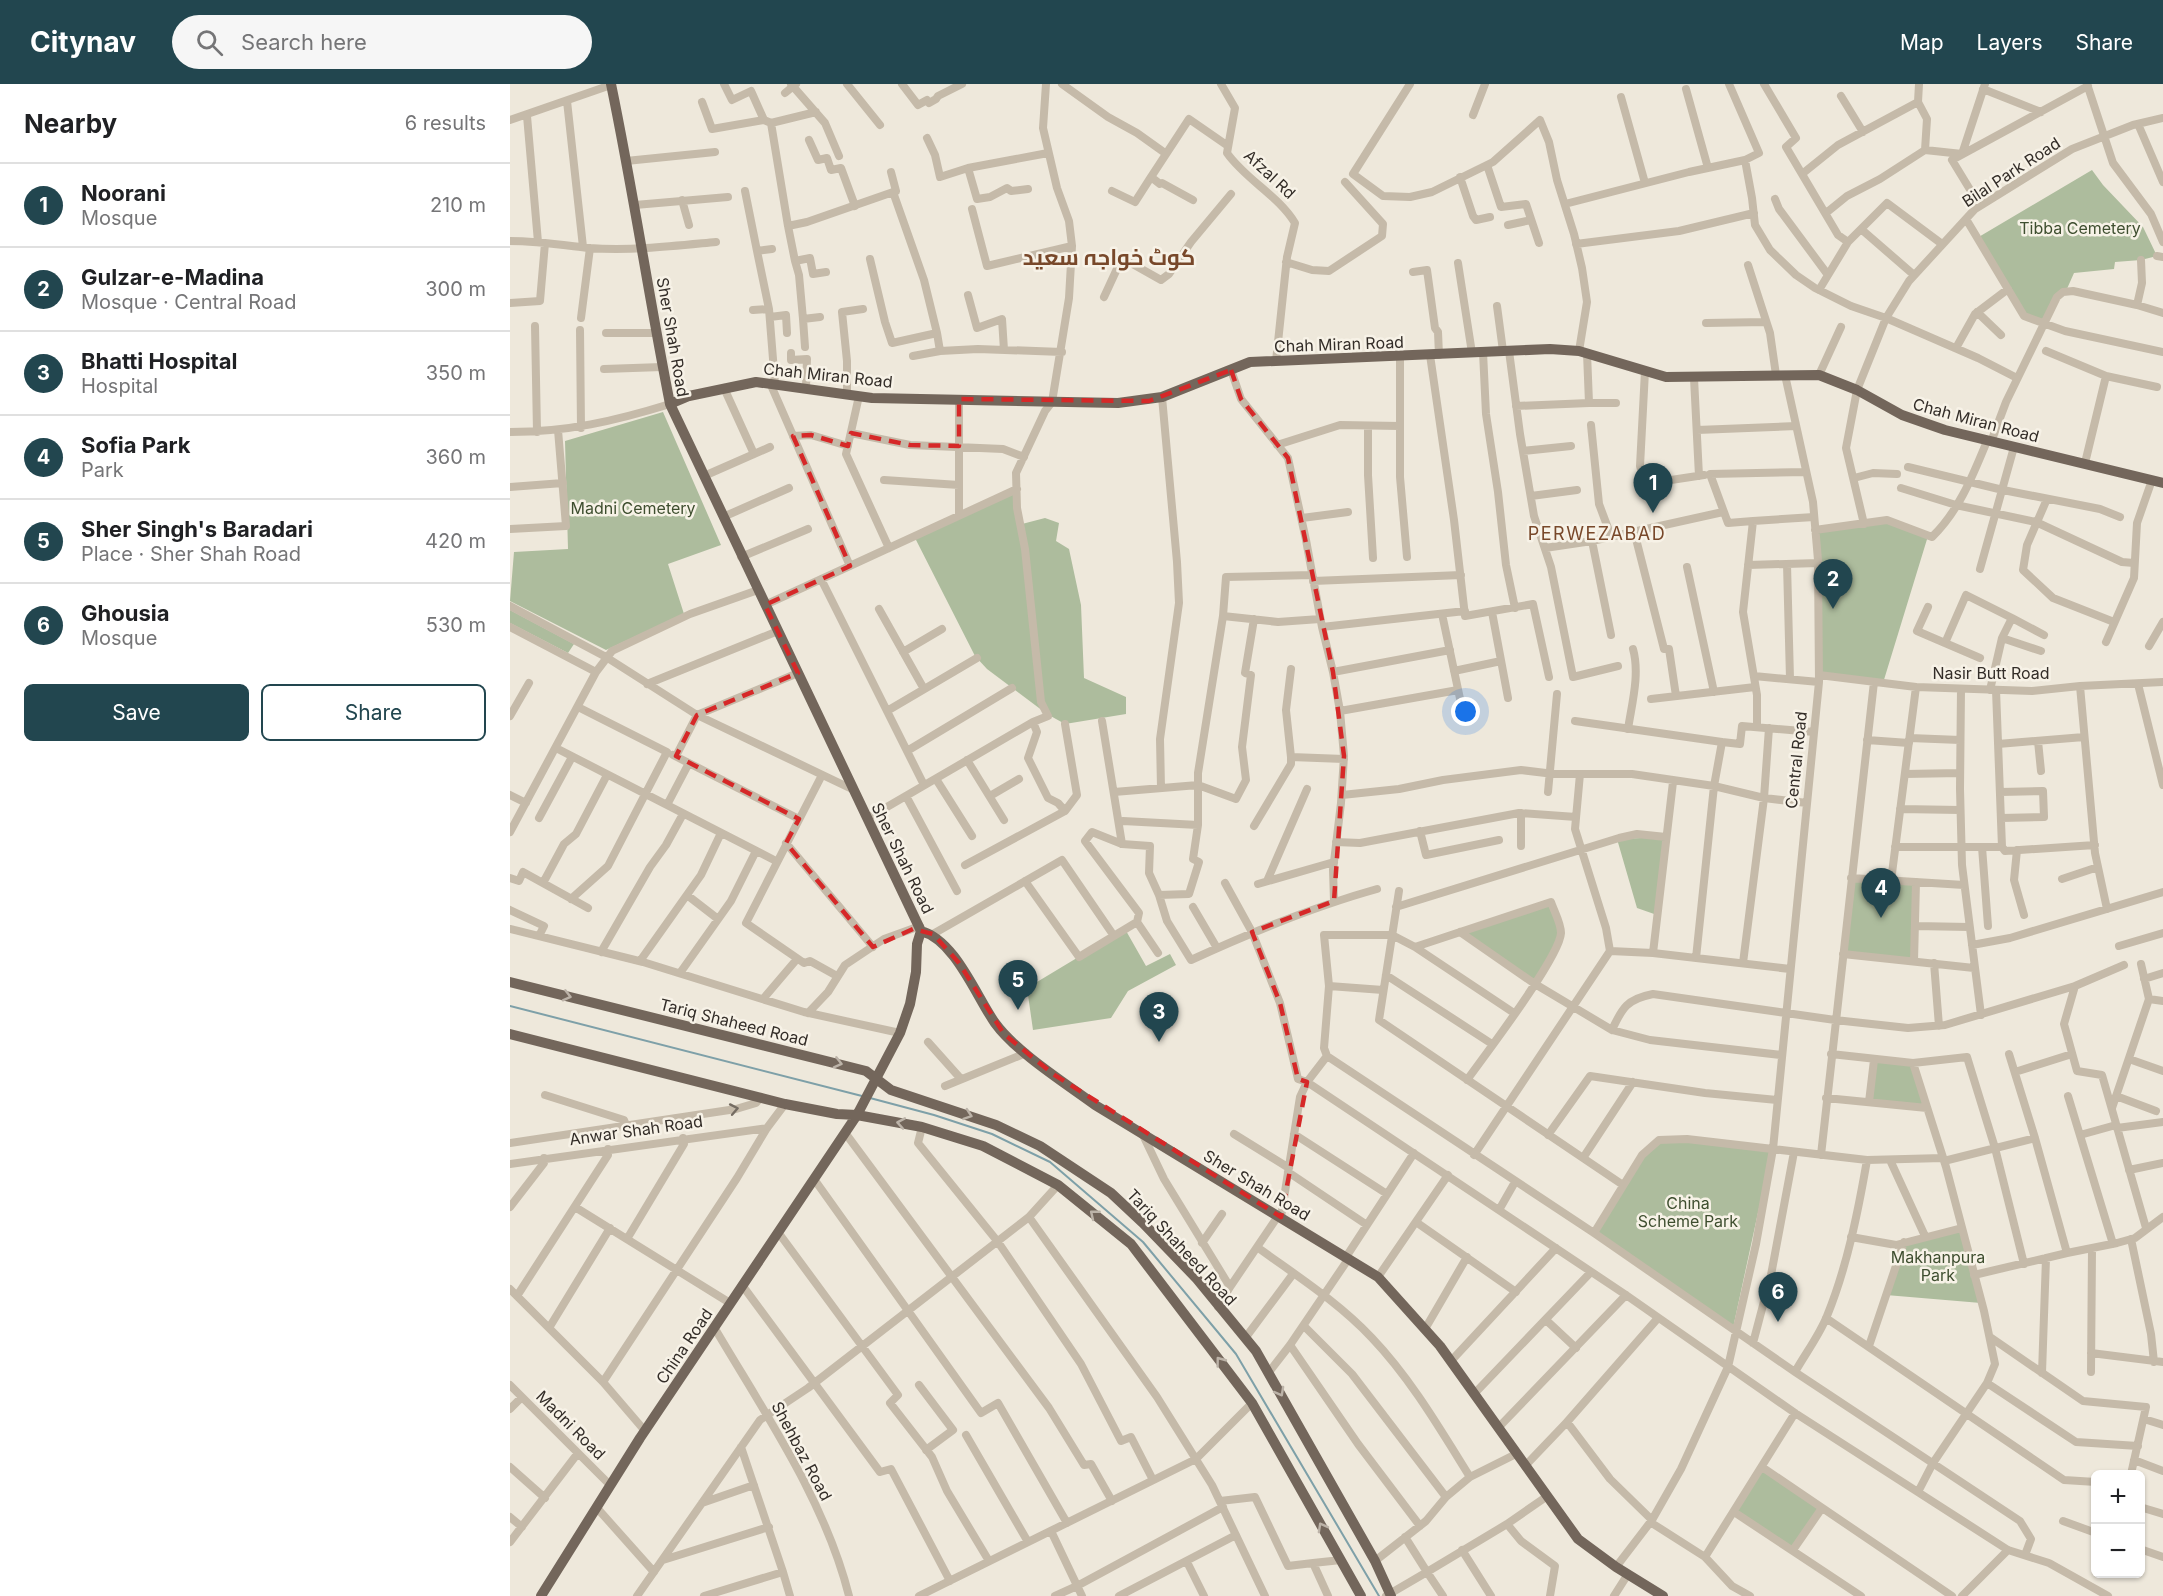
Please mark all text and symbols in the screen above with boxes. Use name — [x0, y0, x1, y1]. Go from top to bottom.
search box — [172, 15, 592, 69]
text: Citynav — [30, 25, 136, 59]
icon: search — [193, 26, 226, 59]
text: Search here — [241, 29, 367, 55]
text: Map — [1900, 30, 1944, 55]
text: Layers — [1977, 30, 2043, 55]
text: Share — [2076, 30, 2133, 55]
text: Nearby — [24, 108, 117, 139]
text: 6 results — [405, 111, 486, 135]
street label: Bilal Park Road — [1958, 133, 2064, 211]
street label: Afzal Rd — [1240, 145, 1300, 203]
text: Noorani — [81, 180, 166, 206]
text: 1 — [39, 193, 48, 217]
text: 210 m — [430, 193, 486, 217]
text: Mosque — [81, 206, 157, 230]
park label: Tibba Cemetery — [2019, 218, 2141, 238]
district label: کوٹ خواجہ سعید — [1023, 244, 1195, 271]
text: Gulzar-e-Madina — [81, 264, 264, 290]
street label: Sher Shah Road — [653, 276, 693, 398]
text: 2 — [37, 277, 50, 301]
text: 300 m — [425, 277, 486, 301]
text: Mosque · Central Road — [81, 290, 296, 314]
street label: Chah Miran Road — [1274, 332, 1404, 356]
text: Bhatti Hospital — [81, 348, 238, 374]
street label: Chah Miran Road — [762, 358, 894, 392]
text: 3 — [37, 361, 50, 385]
text: 350 m — [426, 361, 486, 385]
text: Hospital — [81, 374, 158, 398]
street label: Chah Miran Road — [1911, 394, 2041, 446]
text: Sofia Park — [81, 432, 191, 458]
text: 4 — [37, 445, 50, 469]
text: 360 m — [425, 445, 486, 469]
text: Park — [81, 458, 124, 482]
pin: 1 — [1634, 464, 1672, 513]
park label: Madni Cemetery — [570, 498, 696, 518]
text: Sher Singh's Baradari — [81, 516, 313, 542]
district label: PERWEZABAD — [1528, 523, 1666, 544]
text: 5 — [37, 529, 50, 553]
text: 420 m — [425, 529, 486, 553]
text: Place · Sher Shah Road — [81, 542, 301, 566]
pin: 2 — [1814, 560, 1852, 609]
text: Ghousia — [81, 600, 169, 626]
text: 6 — [37, 613, 50, 637]
text: 530 m — [426, 613, 486, 637]
text: Mosque — [81, 626, 157, 650]
street label: Nasir Butt Road — [1933, 663, 2049, 683]
button: Save — [24, 684, 249, 741]
button: Share — [261, 684, 486, 741]
your location — [1451, 697, 1480, 726]
street label: Central Road — [1781, 710, 1811, 810]
street label: Sher Shah Road — [868, 799, 938, 917]
pin: 4 — [1862, 868, 1900, 918]
pin: 5 — [998, 960, 1038, 1010]
one-way arrow — [562, 988, 572, 1001]
pin: 3 — [1140, 992, 1178, 1042]
street label: Tariq Shaheed Road — [658, 994, 810, 1050]
one-way arrow — [832, 1055, 842, 1068]
one-way arrow — [729, 1103, 739, 1116]
one-way arrow — [962, 1108, 973, 1121]
street label: Anwar Shah Road — [568, 1111, 704, 1149]
one-way arrow — [896, 1117, 906, 1130]
street label: Sher Shah Road — [1200, 1145, 1314, 1225]
street label: Tariq Shaheed Road — [1123, 1184, 1241, 1310]
park label: China Scheme Park — [1638, 1193, 1738, 1231]
one-way arrow — [1090, 1210, 1101, 1221]
park label: Makhanpura Park — [1891, 1247, 1985, 1285]
pin: 6 — [1758, 1272, 1798, 1322]
street label: China Road — [652, 1305, 716, 1387]
one-way arrow — [1217, 1357, 1228, 1368]
street label: Madni Road — [532, 1386, 610, 1464]
one-way arrow — [1273, 1386, 1284, 1396]
street label: Shehbaz Road — [767, 1398, 837, 1504]
map controls — [2091, 1470, 2145, 1578]
button: + — [2091, 1470, 2145, 1524]
one-way arrow — [1318, 1523, 1329, 1533]
button: − — [2091, 1524, 2145, 1578]

